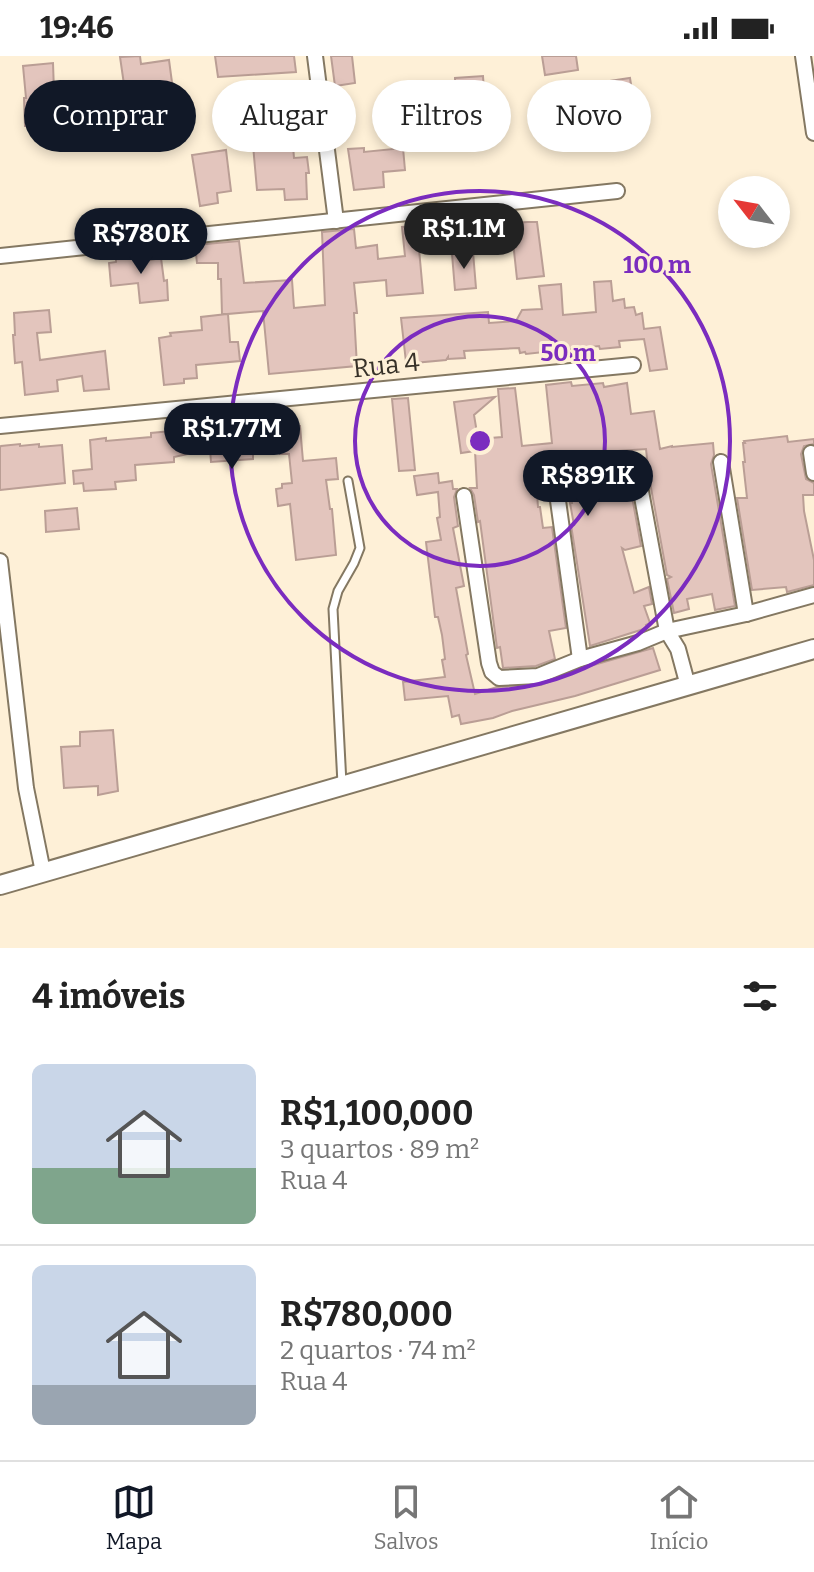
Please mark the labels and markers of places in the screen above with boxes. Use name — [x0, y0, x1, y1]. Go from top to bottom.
pin: R$1.1M — [399, 203, 529, 271]
pin: R$780K — [76, 208, 206, 276]
pin: R$1.77M — [158, 403, 306, 471]
centre of rings — [466, 427, 494, 455]
pin: R$891K — [523, 450, 653, 518]

